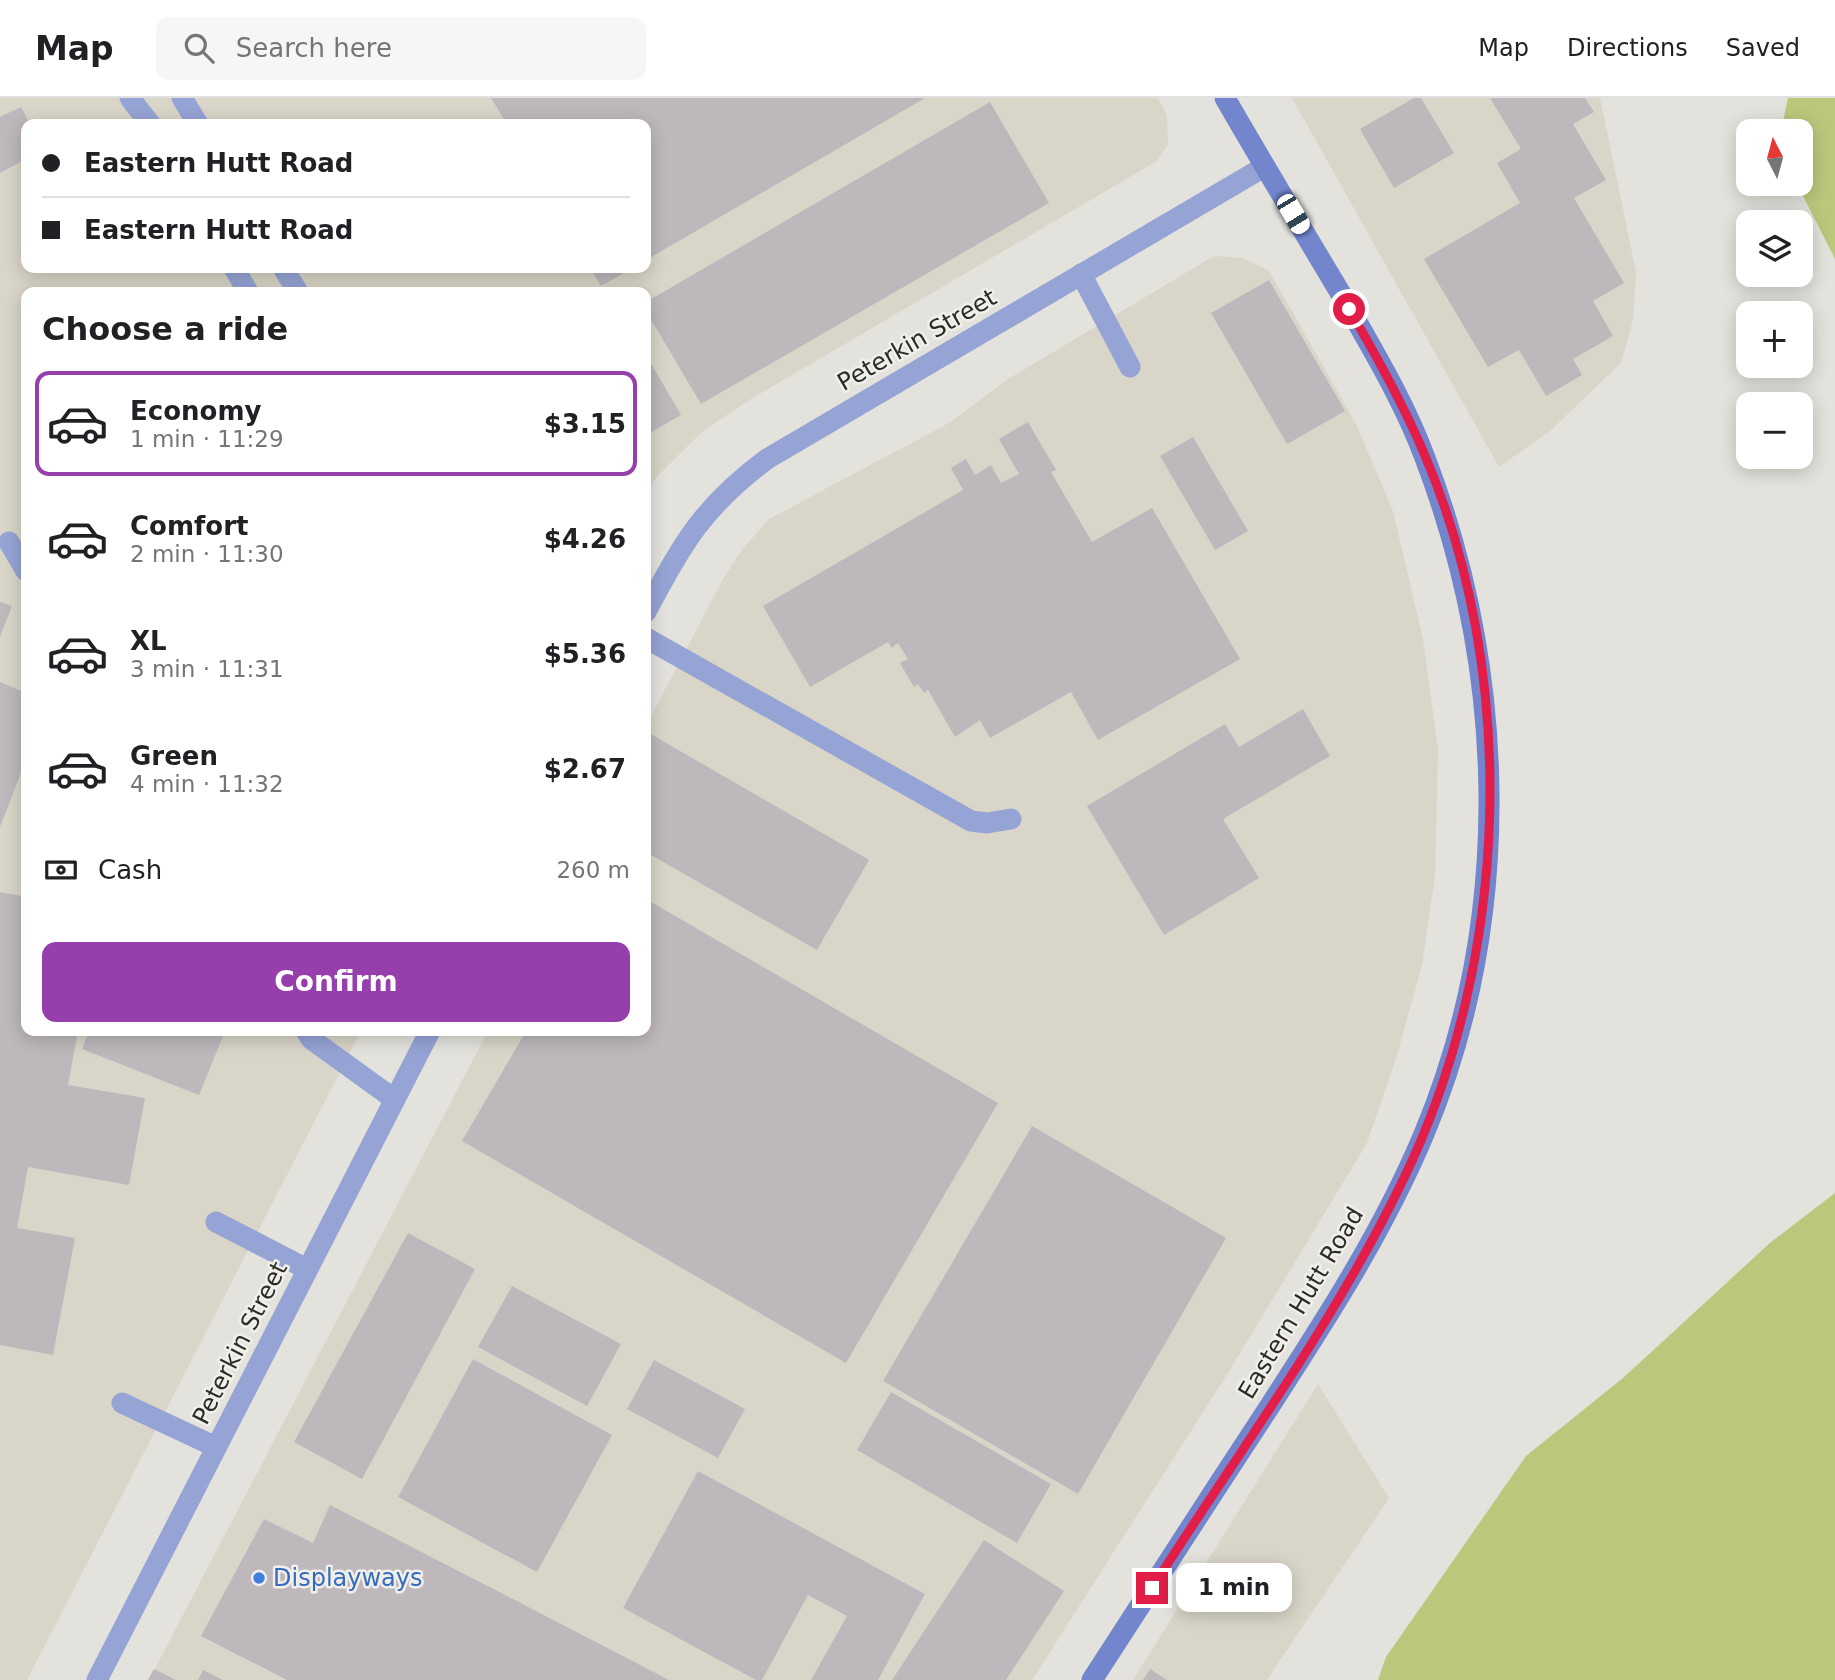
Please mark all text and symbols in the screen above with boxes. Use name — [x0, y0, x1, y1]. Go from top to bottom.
search box — [156, 17, 646, 80]
text: Map — [35, 29, 114, 68]
icon: search — [180, 29, 218, 67]
text: Search here — [236, 33, 392, 63]
text: Map — [1478, 34, 1529, 62]
text: Directions — [1567, 34, 1688, 62]
text: Saved — [1726, 34, 1800, 62]
north arrow — [1736, 119, 1813, 196]
map controls — [1736, 119, 1813, 469]
text: Eastern Hutt Road — [84, 148, 353, 178]
car — [1274, 191, 1313, 237]
button: layers — [1736, 210, 1813, 287]
text: Eastern Hutt Road — [84, 215, 353, 245]
street label: Peterkin Street — [833, 283, 1001, 397]
route start — [1333, 293, 1365, 325]
button: + — [1736, 301, 1813, 378]
text: Choose a ride — [42, 310, 288, 348]
icon: car — [46, 392, 109, 455]
button: − — [1736, 392, 1813, 469]
text: Economy — [130, 396, 261, 426]
text: $3.15 — [544, 409, 626, 439]
text: 1 min · 11:29 — [130, 426, 284, 452]
icon: car — [46, 507, 109, 570]
text: Comfort — [130, 511, 248, 541]
text: $4.26 — [544, 524, 626, 554]
text: 2 min · 11:30 — [130, 541, 284, 567]
icon: car — [46, 622, 109, 685]
text: XL — [130, 626, 167, 656]
text: $5.36 — [544, 639, 626, 669]
text: 3 min · 11:31 — [130, 656, 284, 682]
icon: car — [46, 737, 109, 800]
text: Green — [130, 741, 218, 771]
text: $2.67 — [544, 754, 626, 784]
text: 4 min · 11:32 — [130, 771, 284, 797]
icon: cash — [42, 851, 80, 889]
text: Cash — [98, 855, 162, 885]
text: 260 m — [556, 857, 630, 883]
button: Confirm — [42, 942, 630, 1022]
street label: Eastern Hutt Road — [1233, 1202, 1369, 1404]
street label: Peterkin Street — [187, 1257, 293, 1429]
place label: Displayways — [273, 1564, 423, 1592]
callout: 1 min — [1176, 1564, 1292, 1612]
marker: Displayways — [251, 1570, 267, 1586]
route end — [1136, 1572, 1168, 1604]
text: 1 min — [1198, 1574, 1270, 1600]

